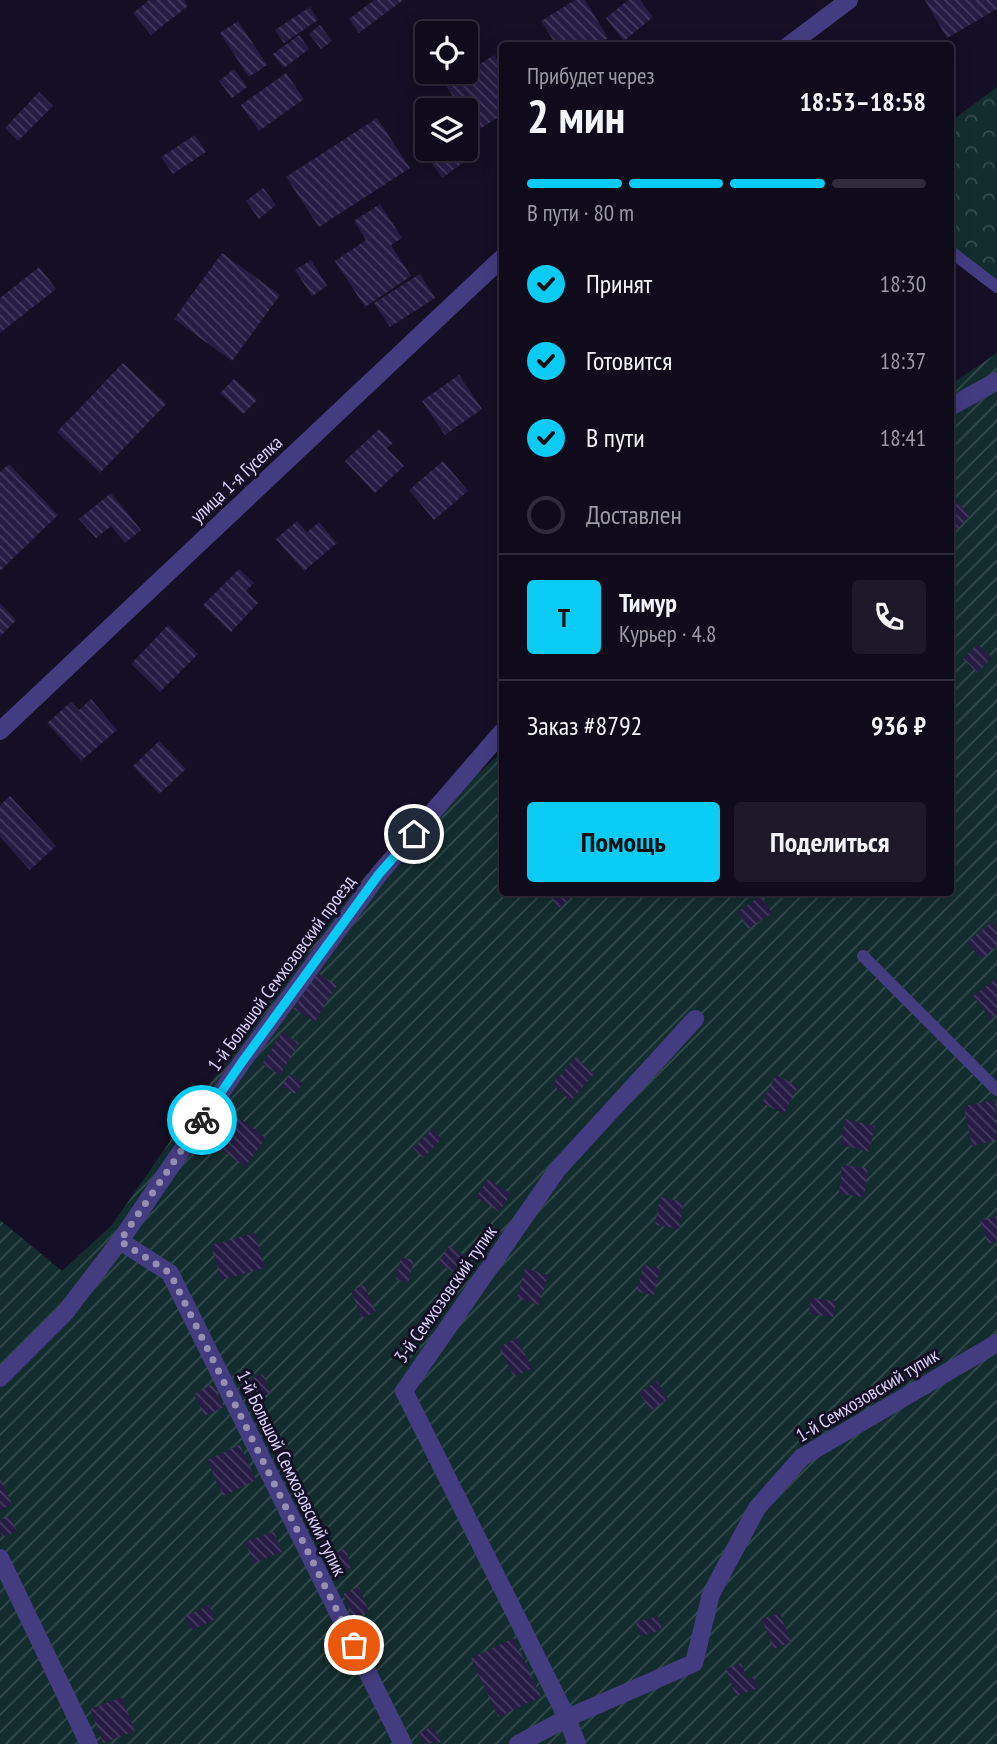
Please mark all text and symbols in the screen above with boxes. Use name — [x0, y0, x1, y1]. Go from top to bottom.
map controls — [415, 21, 478, 161]
button: locate — [415, 21, 478, 84]
text: Прибудет через — [527, 61, 655, 90]
text: 18:53–18:58 — [799, 85, 926, 118]
text: 2 мин — [527, 86, 625, 146]
button: layers — [415, 98, 478, 161]
text: В пути · 80 m — [527, 198, 634, 227]
icon: check — [527, 265, 565, 303]
text: Принят — [586, 267, 652, 300]
text: 18:30 — [880, 269, 926, 298]
icon: check — [527, 342, 565, 380]
text: Готовится — [586, 344, 672, 377]
text: 18:37 — [880, 346, 926, 375]
icon: check — [527, 419, 565, 457]
text: В пути — [586, 421, 645, 454]
text: 18:41 — [880, 423, 926, 452]
street label: улица 1-я Гуселка — [185, 430, 287, 528]
text: Доставлен — [586, 498, 682, 531]
button: phone — [852, 580, 926, 654]
text: Тимур — [619, 586, 677, 619]
text: Т — [558, 601, 570, 634]
text: Курьер · 4.8 — [619, 619, 716, 648]
text: Заказ #8792 — [527, 709, 642, 742]
text: 936 ₽ — [871, 709, 926, 742]
button: Помощь — [527, 802, 720, 882]
button: Поделиться — [734, 802, 926, 882]
pin — [384, 804, 444, 864]
icon: home — [395, 815, 433, 853]
street label: 1-й Большой Семхозовский проезд — [202, 870, 361, 1076]
courier — [167, 1085, 237, 1155]
icon: bike — [183, 1101, 221, 1139]
street label: 3-й Семхозовский тупик — [389, 1220, 502, 1367]
street label: 1-й Семхозовский тупик — [791, 1343, 943, 1447]
street label: 1-й Большой Семхозовский тупик — [232, 1366, 353, 1580]
pin — [324, 1615, 384, 1675]
icon: bag — [335, 1626, 373, 1664]

